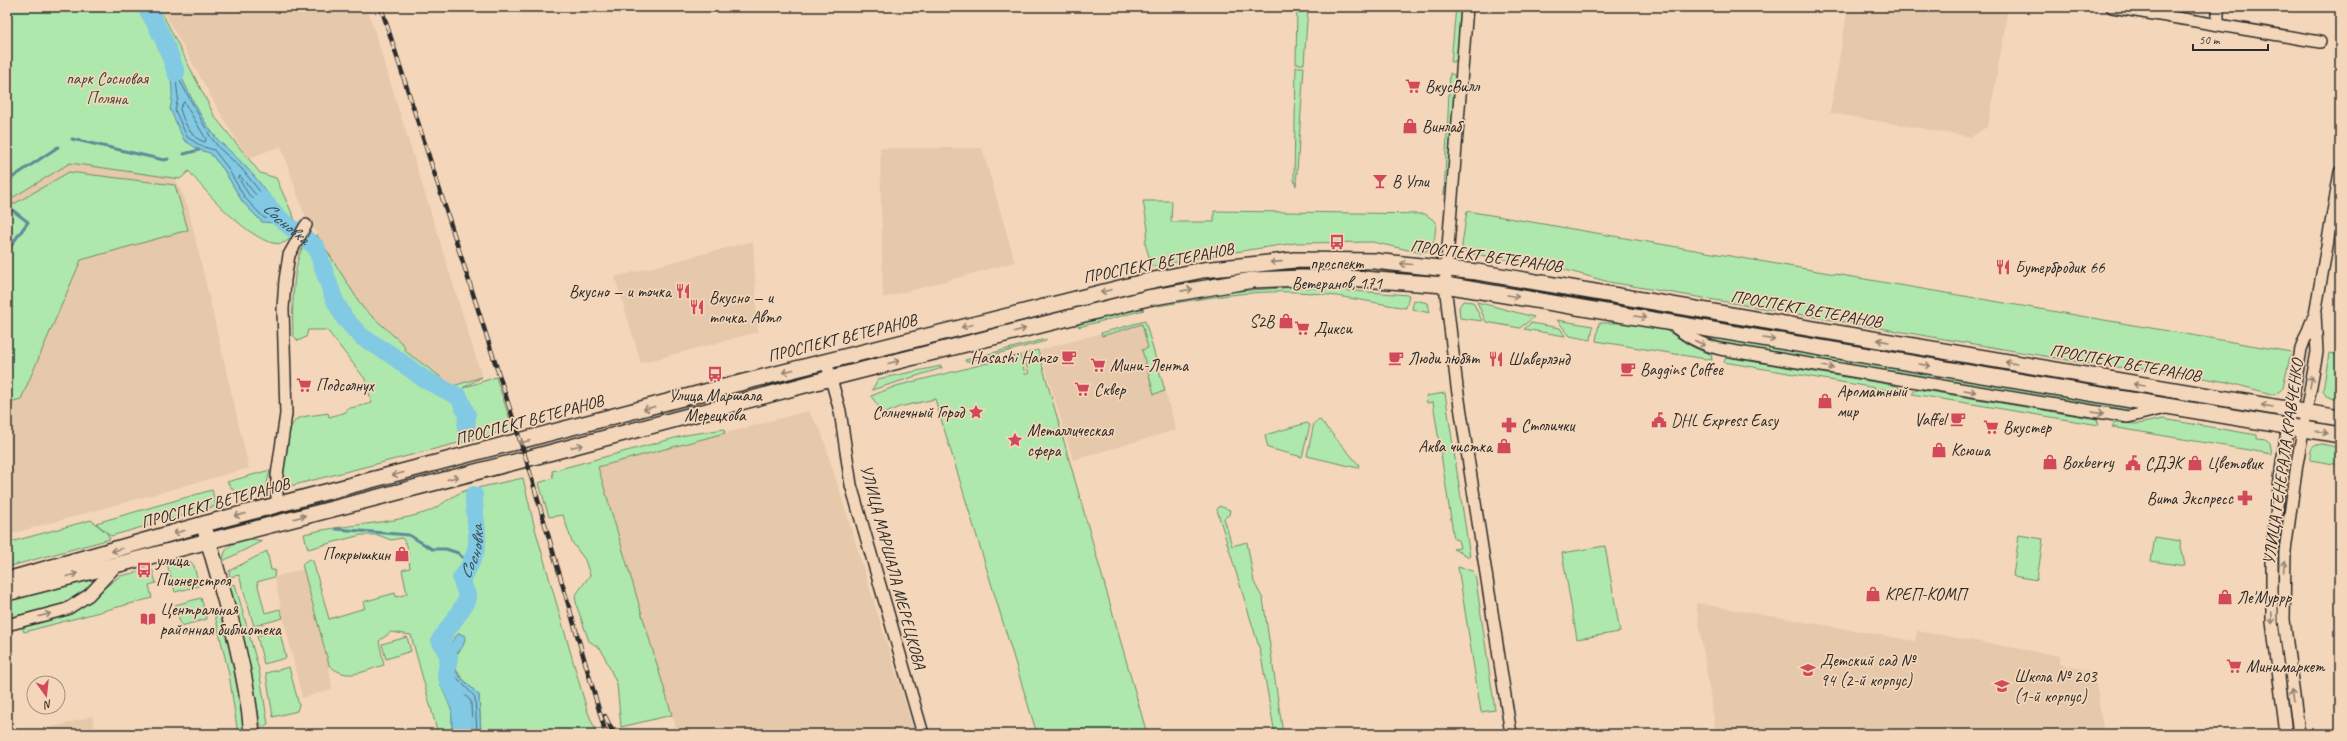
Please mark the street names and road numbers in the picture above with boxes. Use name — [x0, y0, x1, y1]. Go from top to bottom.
street label: ПРОСПЕКТ ВЕТЕРАНОВ — [1409, 235, 1565, 277]
street label: ПРОСПЕКТ ВЕТЕРАНОВ — [1081, 238, 1237, 288]
street label: ПРОСПЕКТ ВЕТЕРАНОВ — [1729, 285, 1885, 333]
street label: ПРОСПЕКТ ВЕТЕРАНОВ — [765, 309, 920, 367]
street label: ПРОСПЕКТ ВЕТЕРАНОВ — [2048, 339, 2204, 387]
street label: УЛИЦА ГЕНЕРАЛА КРАВЧЕНКО — [2258, 355, 2308, 566]
street label: ПРОСПЕКТ ВЕТЕРАНОВ — [453, 390, 607, 450]
street label: УЛИЦА МАРШАЛА МЕРЕЦКОВА — [856, 463, 931, 673]
street label: ПРОСПЕКТ ВЕТЕРАНОВ — [139, 473, 293, 533]

